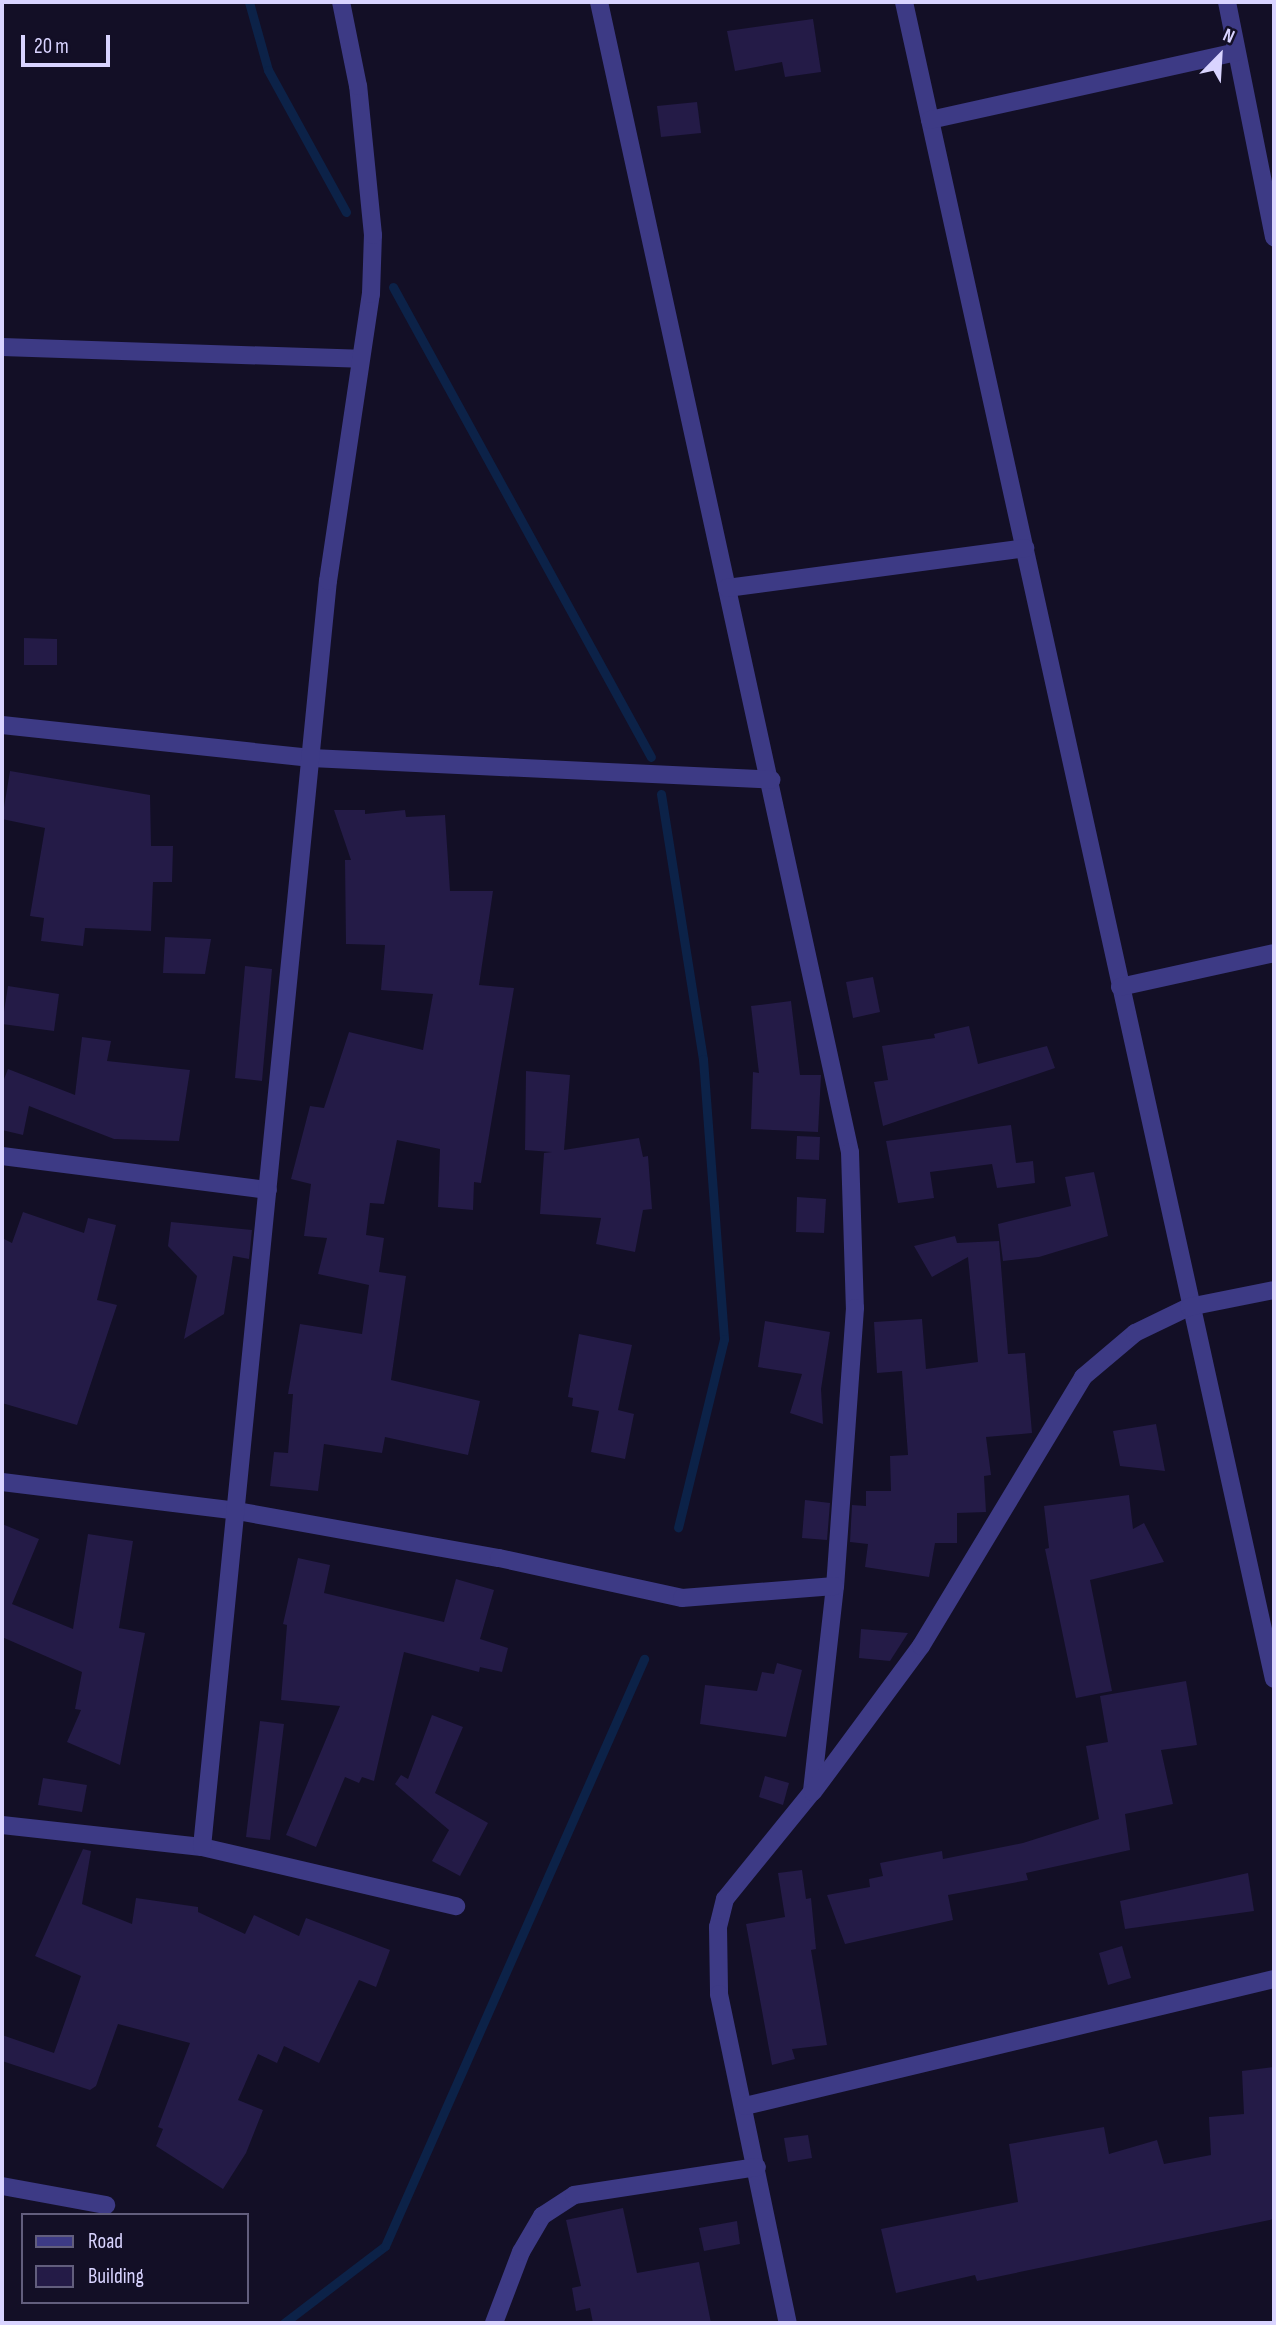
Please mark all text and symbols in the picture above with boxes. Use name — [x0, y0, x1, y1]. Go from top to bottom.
scale bar — [24, 21, 114, 65]
north arrow — [1185, 21, 1255, 91]
text: N — [1219, 24, 1238, 49]
text: 20 m — [34, 34, 69, 59]
legend — [21, 2213, 248, 2304]
text: Road — [88, 2229, 123, 2254]
text: Building — [88, 2264, 144, 2289]

